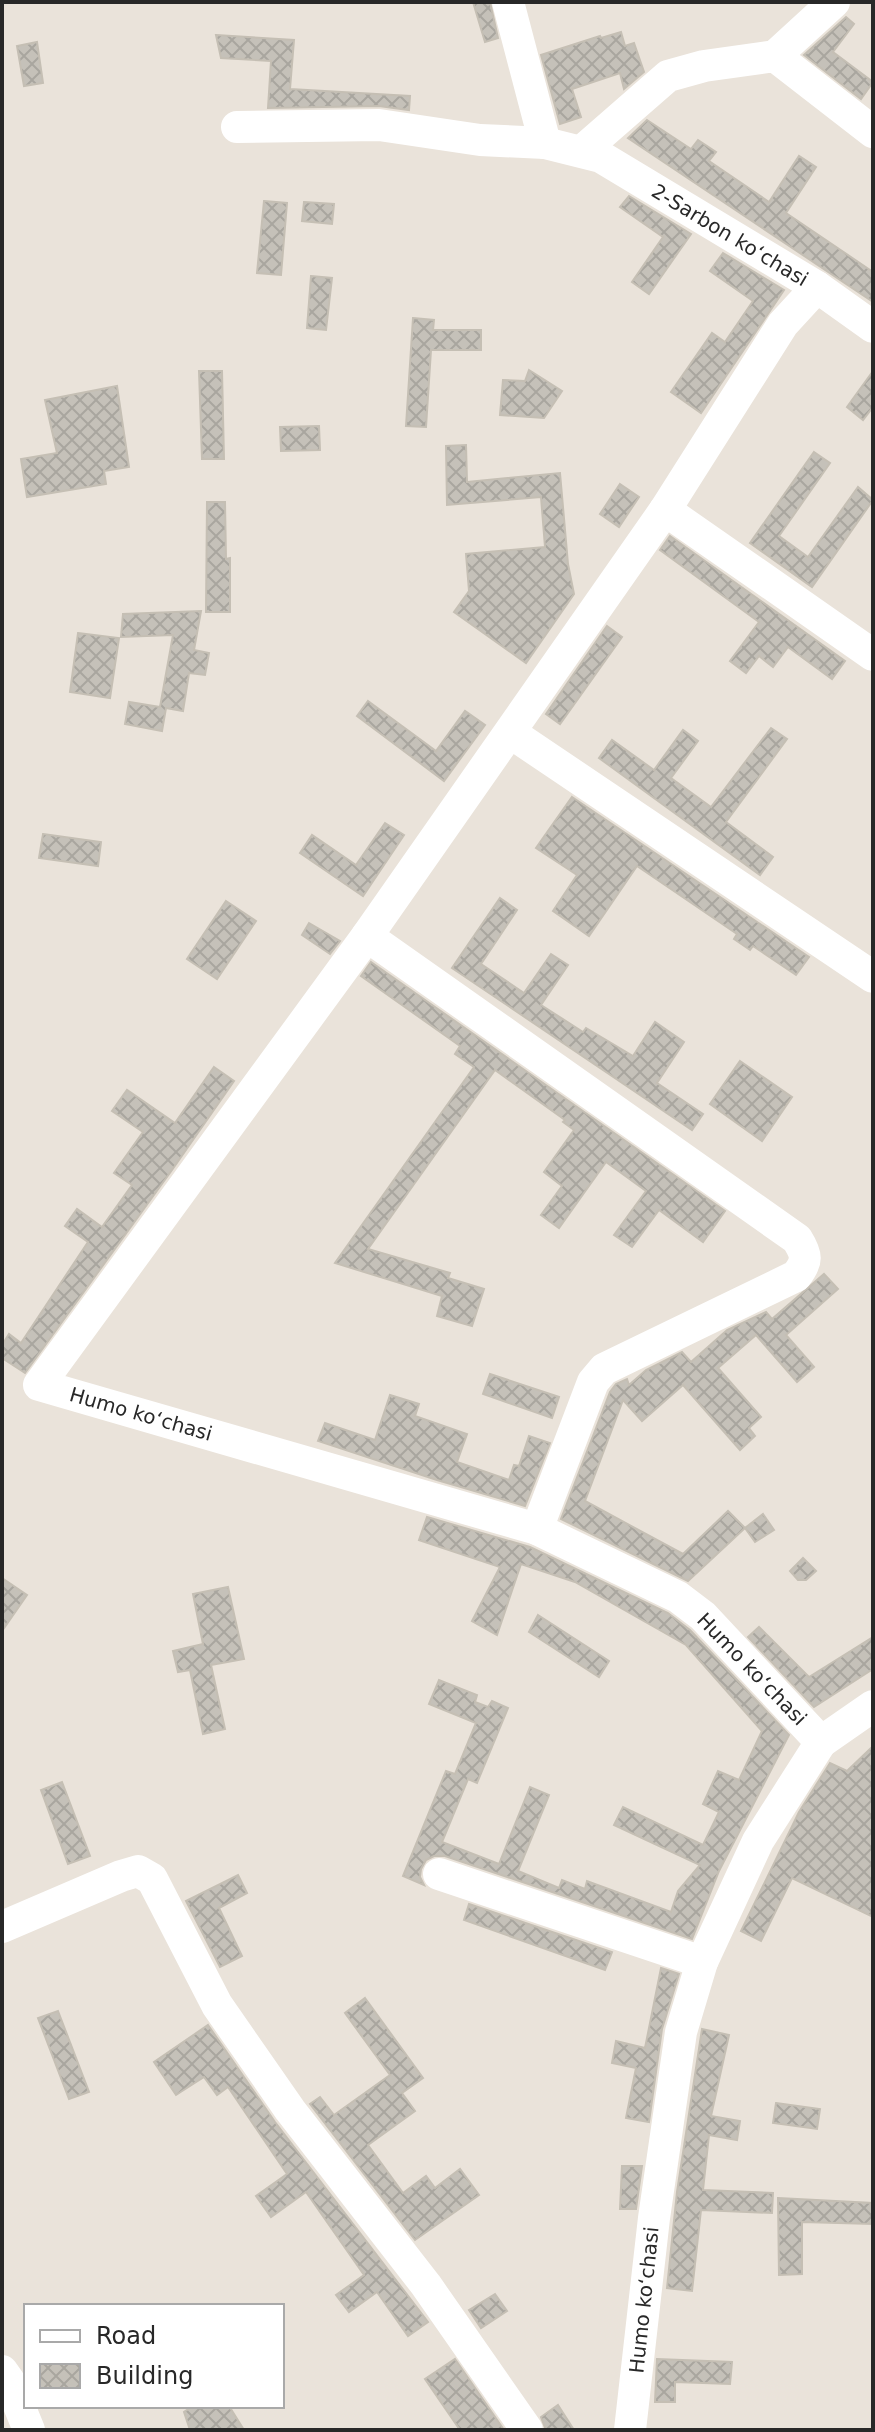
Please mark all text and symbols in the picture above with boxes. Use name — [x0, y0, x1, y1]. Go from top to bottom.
street label: 2-Sarbon koʻchasi — [647, 179, 813, 291]
street label: Humo koʻchasi — [67, 1382, 215, 1446]
street label: Humo koʻchasi — [692, 1608, 812, 1730]
street label: Humo koʻchasi — [624, 2226, 664, 2374]
legend — [24, 2304, 284, 2408]
text: Road — [96, 2322, 156, 2350]
text: Building — [96, 2362, 193, 2390]

